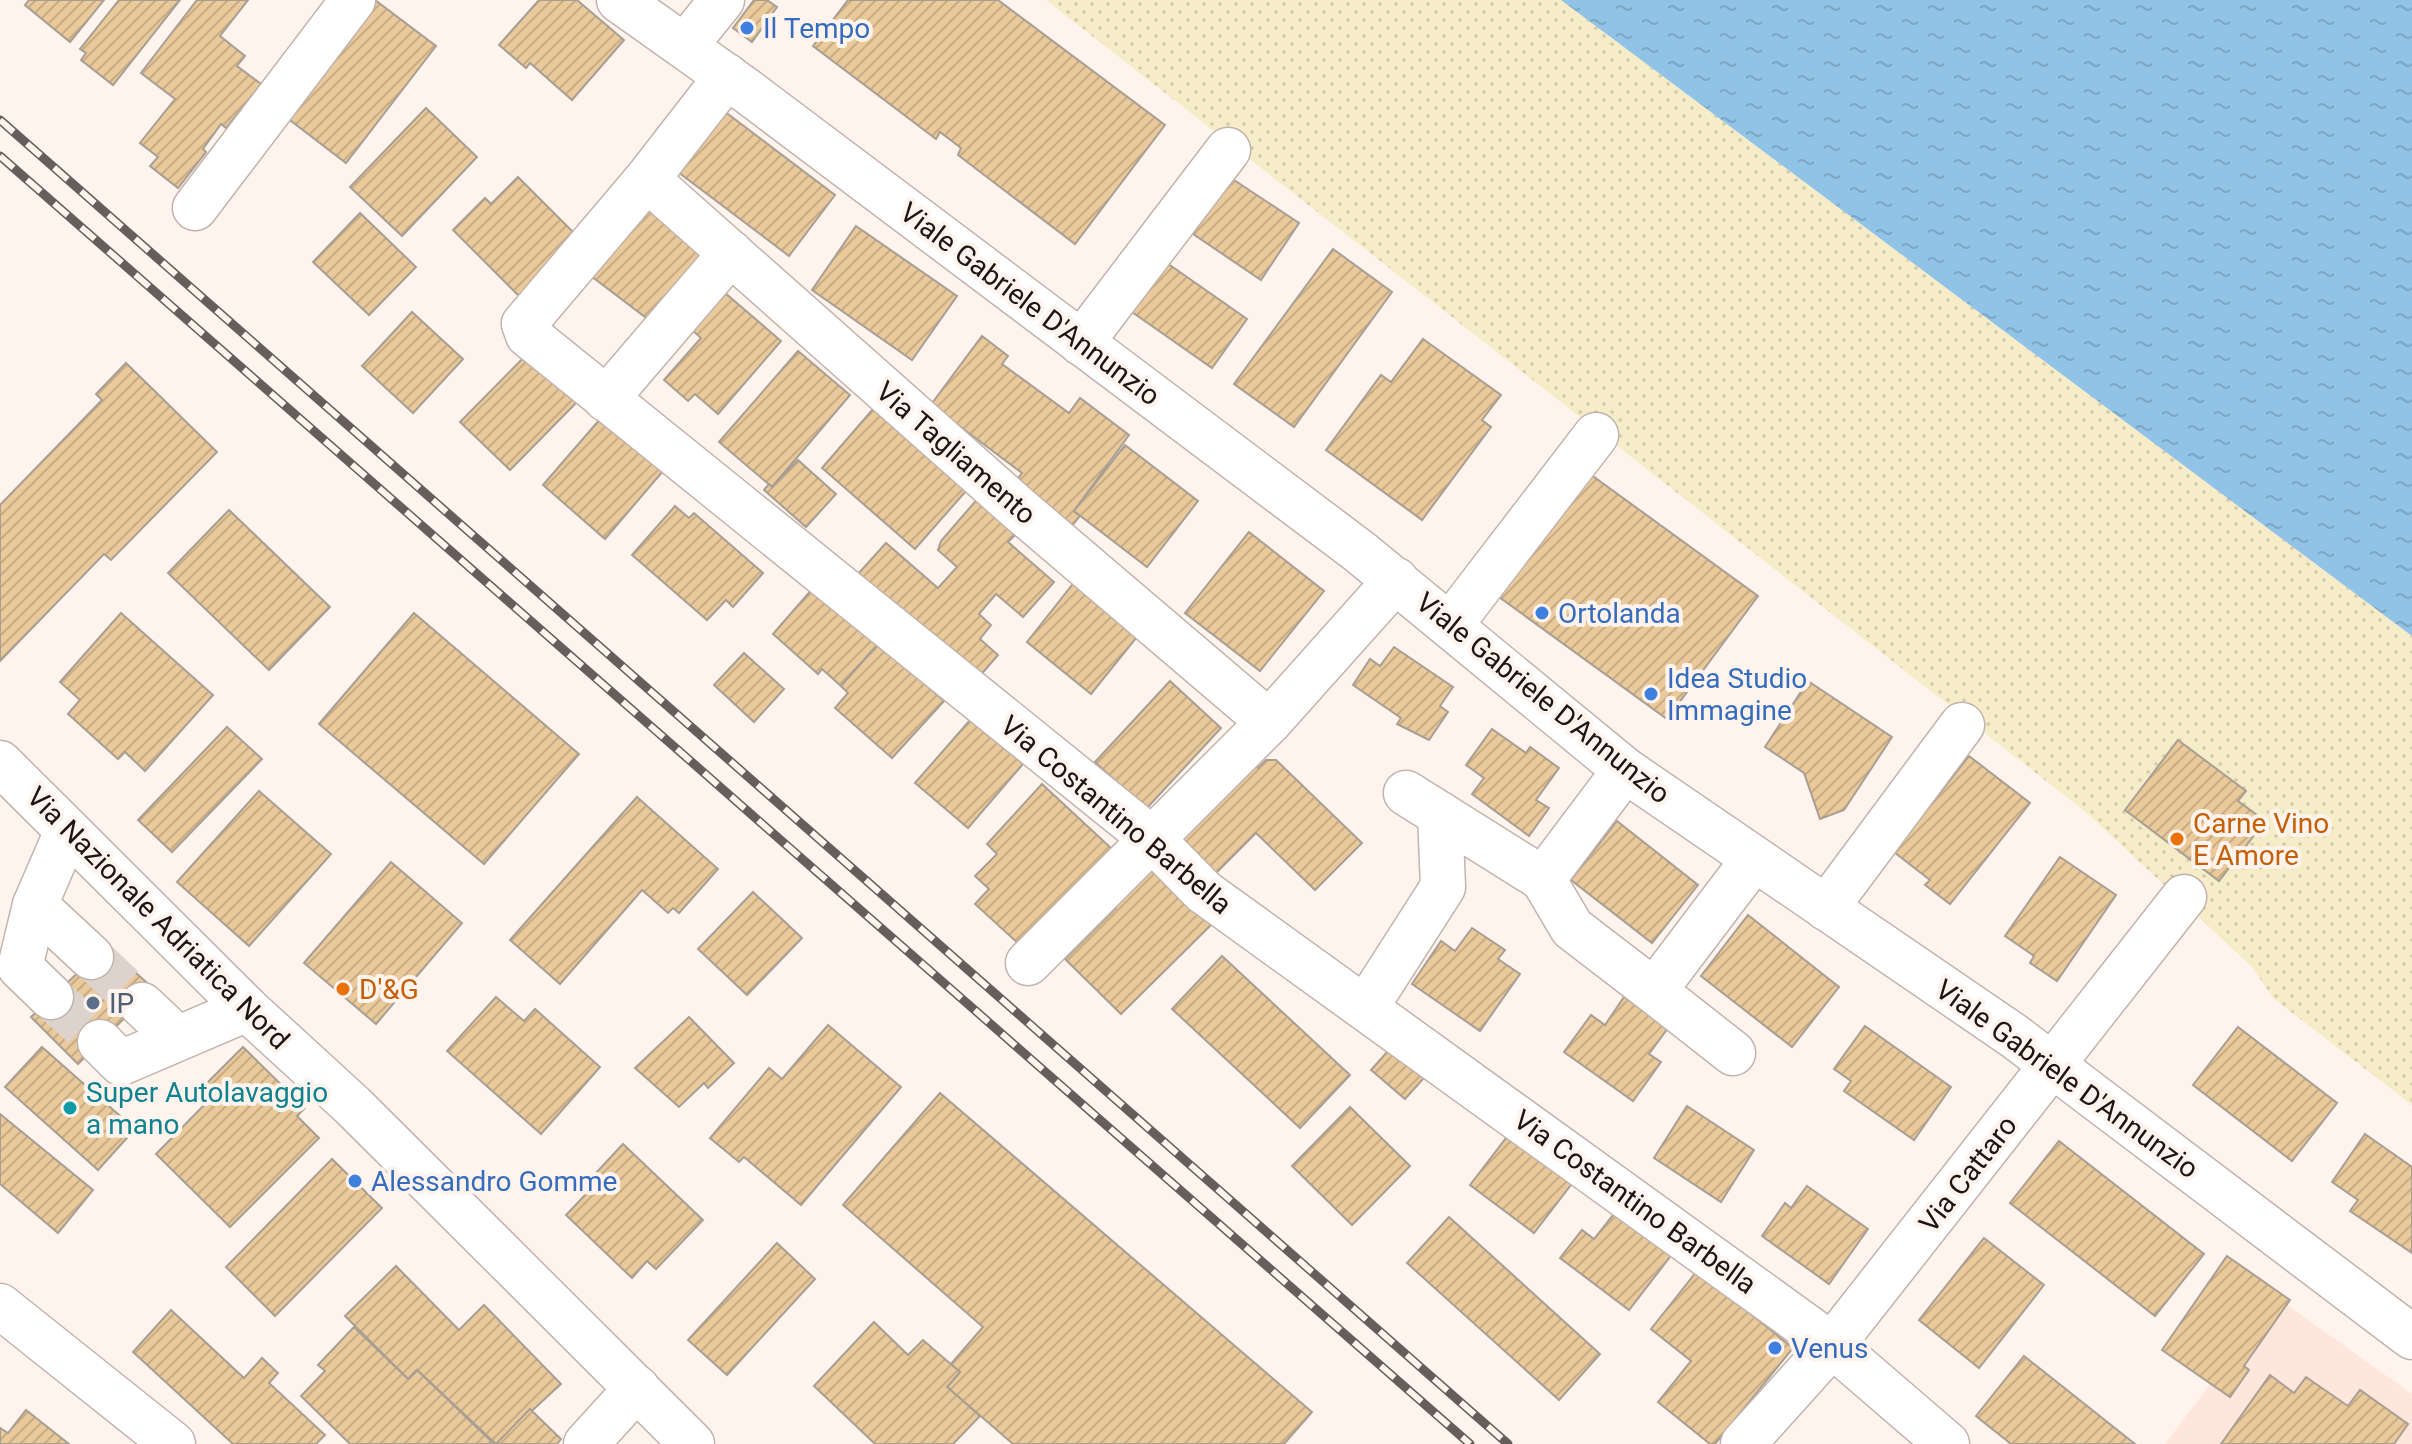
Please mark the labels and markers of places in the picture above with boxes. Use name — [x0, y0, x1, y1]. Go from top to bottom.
place label: Il Tempo — [763, 12, 870, 45]
marker: Il Tempo — [738, 19, 756, 37]
place label: Ortolanda — [1558, 597, 1681, 630]
marker: Ortolanda — [1533, 604, 1551, 622]
place label: Idea Studio Immagine — [1667, 662, 1807, 727]
marker: Idea Studio Immagine — [1642, 685, 1660, 703]
place label: Carne Vino E Amore — [2193, 807, 2329, 872]
marker: Carne Vino E Amore — [2168, 830, 2186, 848]
place label: D'&G — [359, 973, 419, 1006]
marker: D'&G — [334, 980, 352, 998]
place label: IP — [109, 987, 134, 1020]
marker: IP — [84, 994, 102, 1012]
place label: Super Autolavaggio a mano — [86, 1076, 328, 1141]
marker: Super Autolavaggio a mano — [61, 1099, 79, 1117]
place label: Alessandro Gomme — [371, 1165, 617, 1198]
marker: Alessandro Gomme — [346, 1172, 364, 1190]
place label: Venus — [1791, 1332, 1868, 1365]
marker: Venus — [1766, 1339, 1784, 1357]

